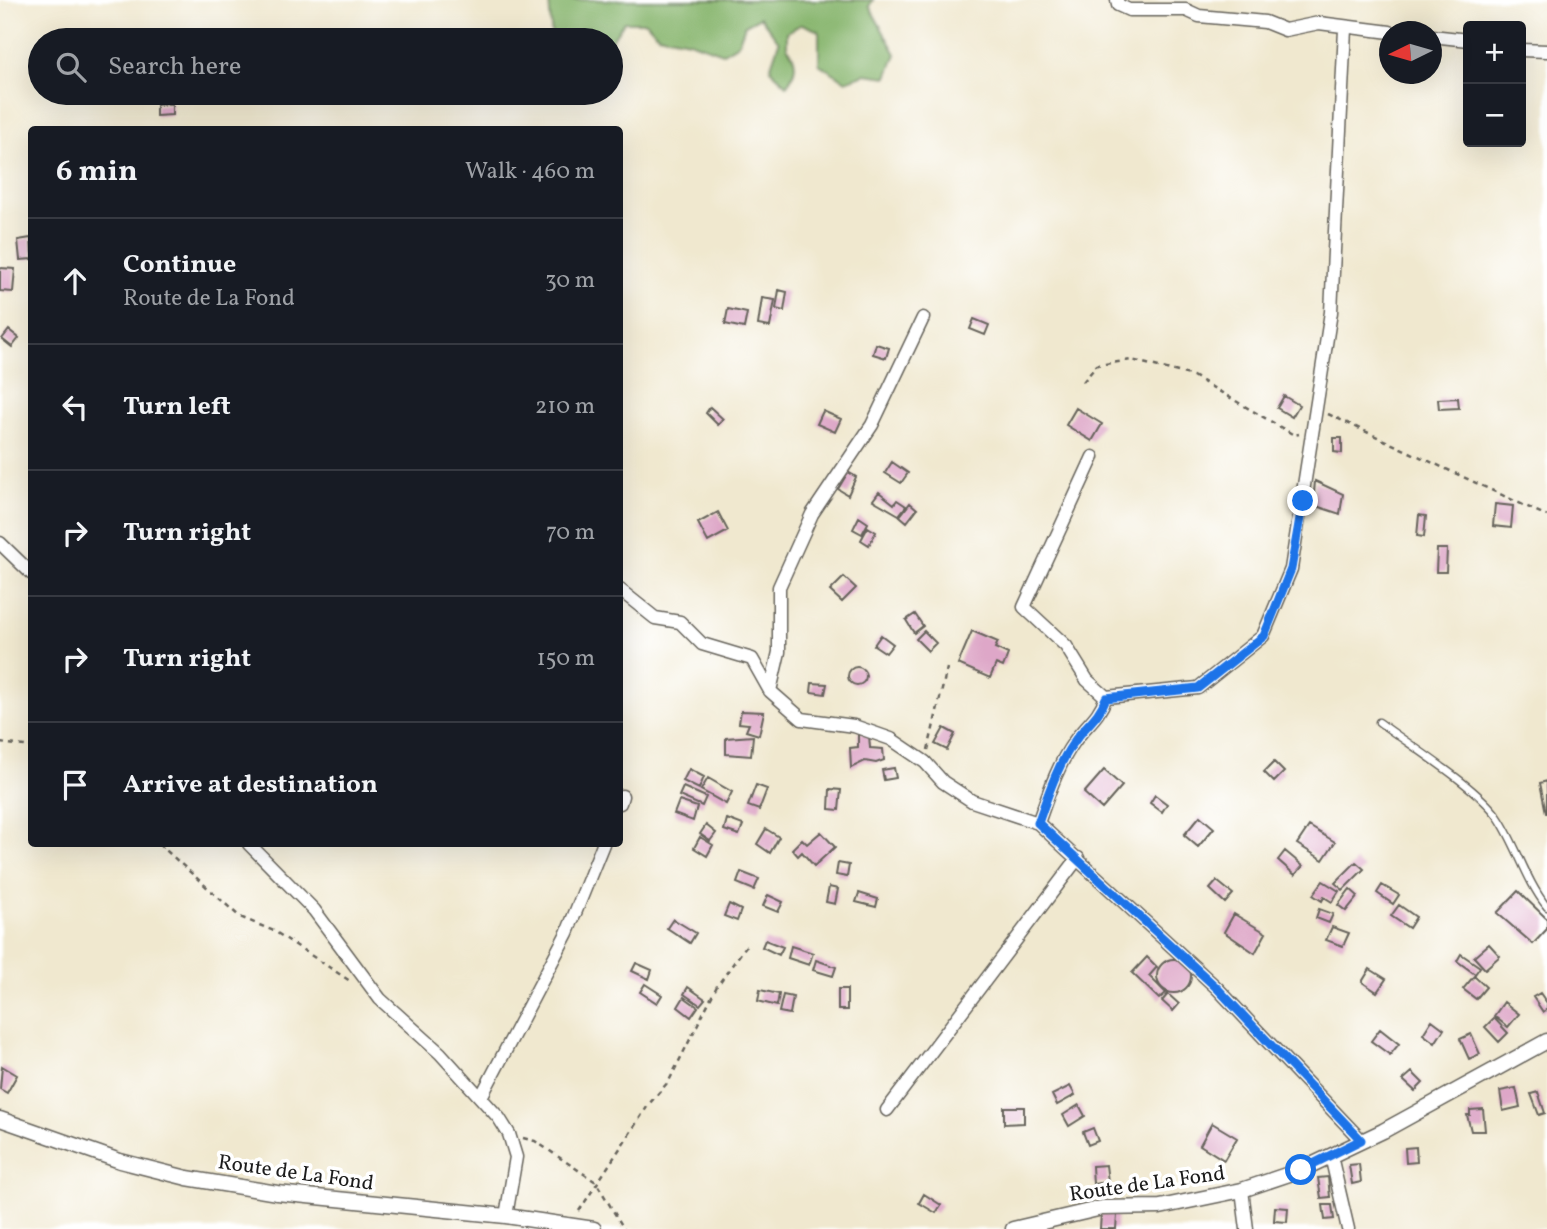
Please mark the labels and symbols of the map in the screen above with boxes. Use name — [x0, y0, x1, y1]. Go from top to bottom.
north arrow — [1379, 21, 1442, 84]
route end — [1287, 485, 1318, 516]
street label: Route de La Fond — [216, 1148, 376, 1199]
route start — [1285, 1154, 1316, 1185]
street label: Route de La Fond — [1067, 1159, 1227, 1210]

